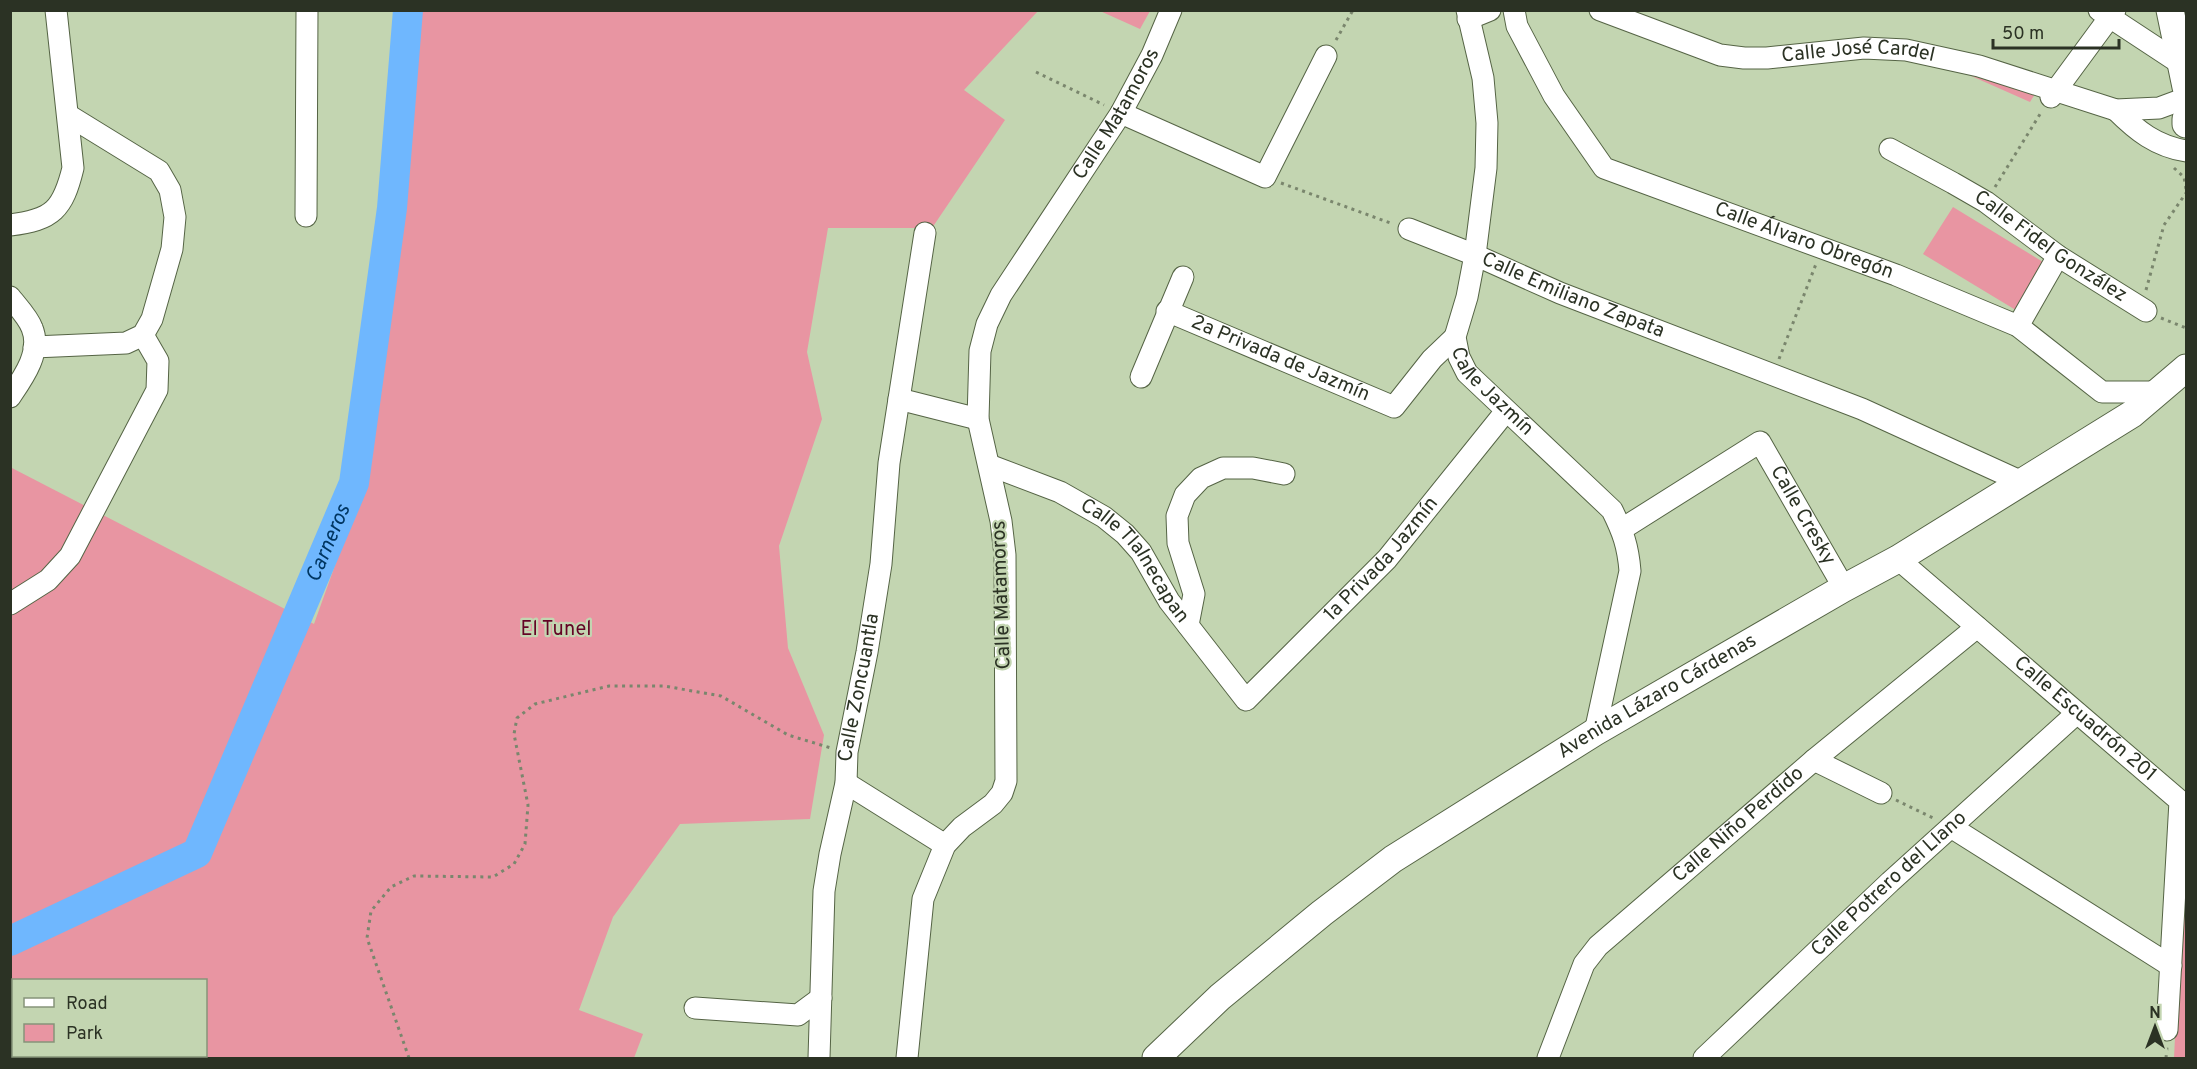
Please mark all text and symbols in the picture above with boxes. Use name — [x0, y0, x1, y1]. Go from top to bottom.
scale bar — [1993, 12, 2119, 50]
text: 50 m — [2002, 23, 2044, 46]
street label: Calle José Cardel — [1780, 35, 1937, 69]
street label: Calle Matamoros — [1067, 45, 1166, 185]
street label: Calle Fidel González — [1969, 185, 2131, 309]
street label: Calle Álvaro Obregón — [1711, 197, 1897, 286]
street label: Calle Emiliano Zapata — [1477, 247, 1668, 345]
street label: 2a Privada de Jazmín — [1187, 310, 1374, 408]
street label: Calle Jazmín — [1444, 345, 1539, 442]
street label: Calle Cresky — [1763, 461, 1841, 570]
street label: 1a Privada Jazmín — [1319, 492, 1445, 627]
street label: Calle Tlalnecapan — [1075, 493, 1195, 629]
water label: Carneros — [300, 500, 357, 586]
street label: Calle Matamoros — [986, 520, 1018, 670]
street label: Calle Zoncuantla — [834, 611, 886, 762]
park label: El Tunel — [521, 617, 591, 643]
street label: Avenida Lázaro Cárdenas — [1553, 628, 1762, 765]
street label: Calle Escuadrón 201 — [2008, 651, 2162, 788]
street label: Calle Niño Perdido — [1667, 761, 1810, 889]
street label: Calle Potrero del Llano — [1806, 806, 1973, 963]
legend — [12, 979, 207, 1057]
text: Road — [66, 993, 108, 1016]
north arrow — [2125, 997, 2185, 1057]
text: N — [2149, 1004, 2161, 1024]
text: Park — [66, 1023, 103, 1046]

